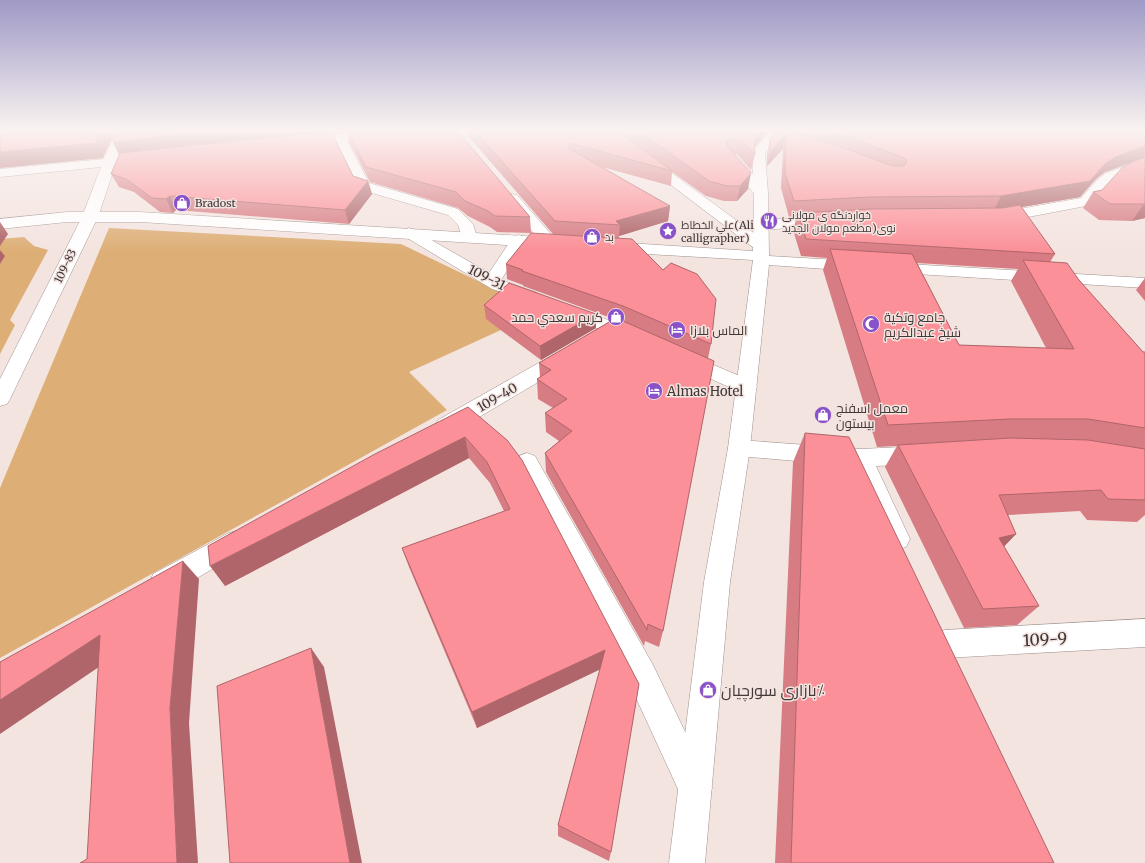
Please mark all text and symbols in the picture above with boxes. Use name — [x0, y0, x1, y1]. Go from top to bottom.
shop icon: Bradost — [172, 193, 192, 213]
place label: Bradost — [195, 196, 237, 210]
place label: خواردنگه ی مولانی نوی(مطعم مولان الجديد — [782, 208, 896, 236]
restaurant icon: خواردنگه ی مولانی نوی(مطعم مولان الجديد — [759, 211, 779, 231]
place label: علي الخطاط(Ali calligrapher) — [681, 218, 754, 245]
place icon: علي الخطاط(Ali calligrapher) — [658, 221, 678, 241]
shop icon: بد — [582, 227, 602, 247]
place label: بد — [605, 230, 614, 244]
street label: 109-83 — [51, 247, 79, 285]
street label: 109-31 — [465, 261, 508, 294]
shop icon: كريم سعدي حمد — [606, 307, 626, 327]
place label: كريم سعدي حمد — [511, 309, 603, 328]
place label: جامع وتكية شيخ عبدالكريم — [884, 309, 961, 342]
mosque icon: جامع وتكية شيخ عبدالكريم — [861, 314, 881, 334]
hotel icon: الماس بلازا — [667, 320, 687, 340]
place label: الماس بلازا — [690, 322, 748, 339]
street label: 109-40 — [474, 379, 521, 416]
hotel icon: Almas Hotel — [644, 381, 664, 401]
place label: Almas Hotel — [666, 383, 743, 400]
place label: معمل اسفنج بيستون — [836, 400, 908, 432]
shop icon: معمل اسفنج بيستون — [813, 405, 833, 425]
street label: 109-9 — [1022, 628, 1068, 650]
shop icon: بازاری سورچیان٪ — [698, 680, 718, 700]
place label: بازاری سورچیان٪ — [721, 680, 825, 702]

